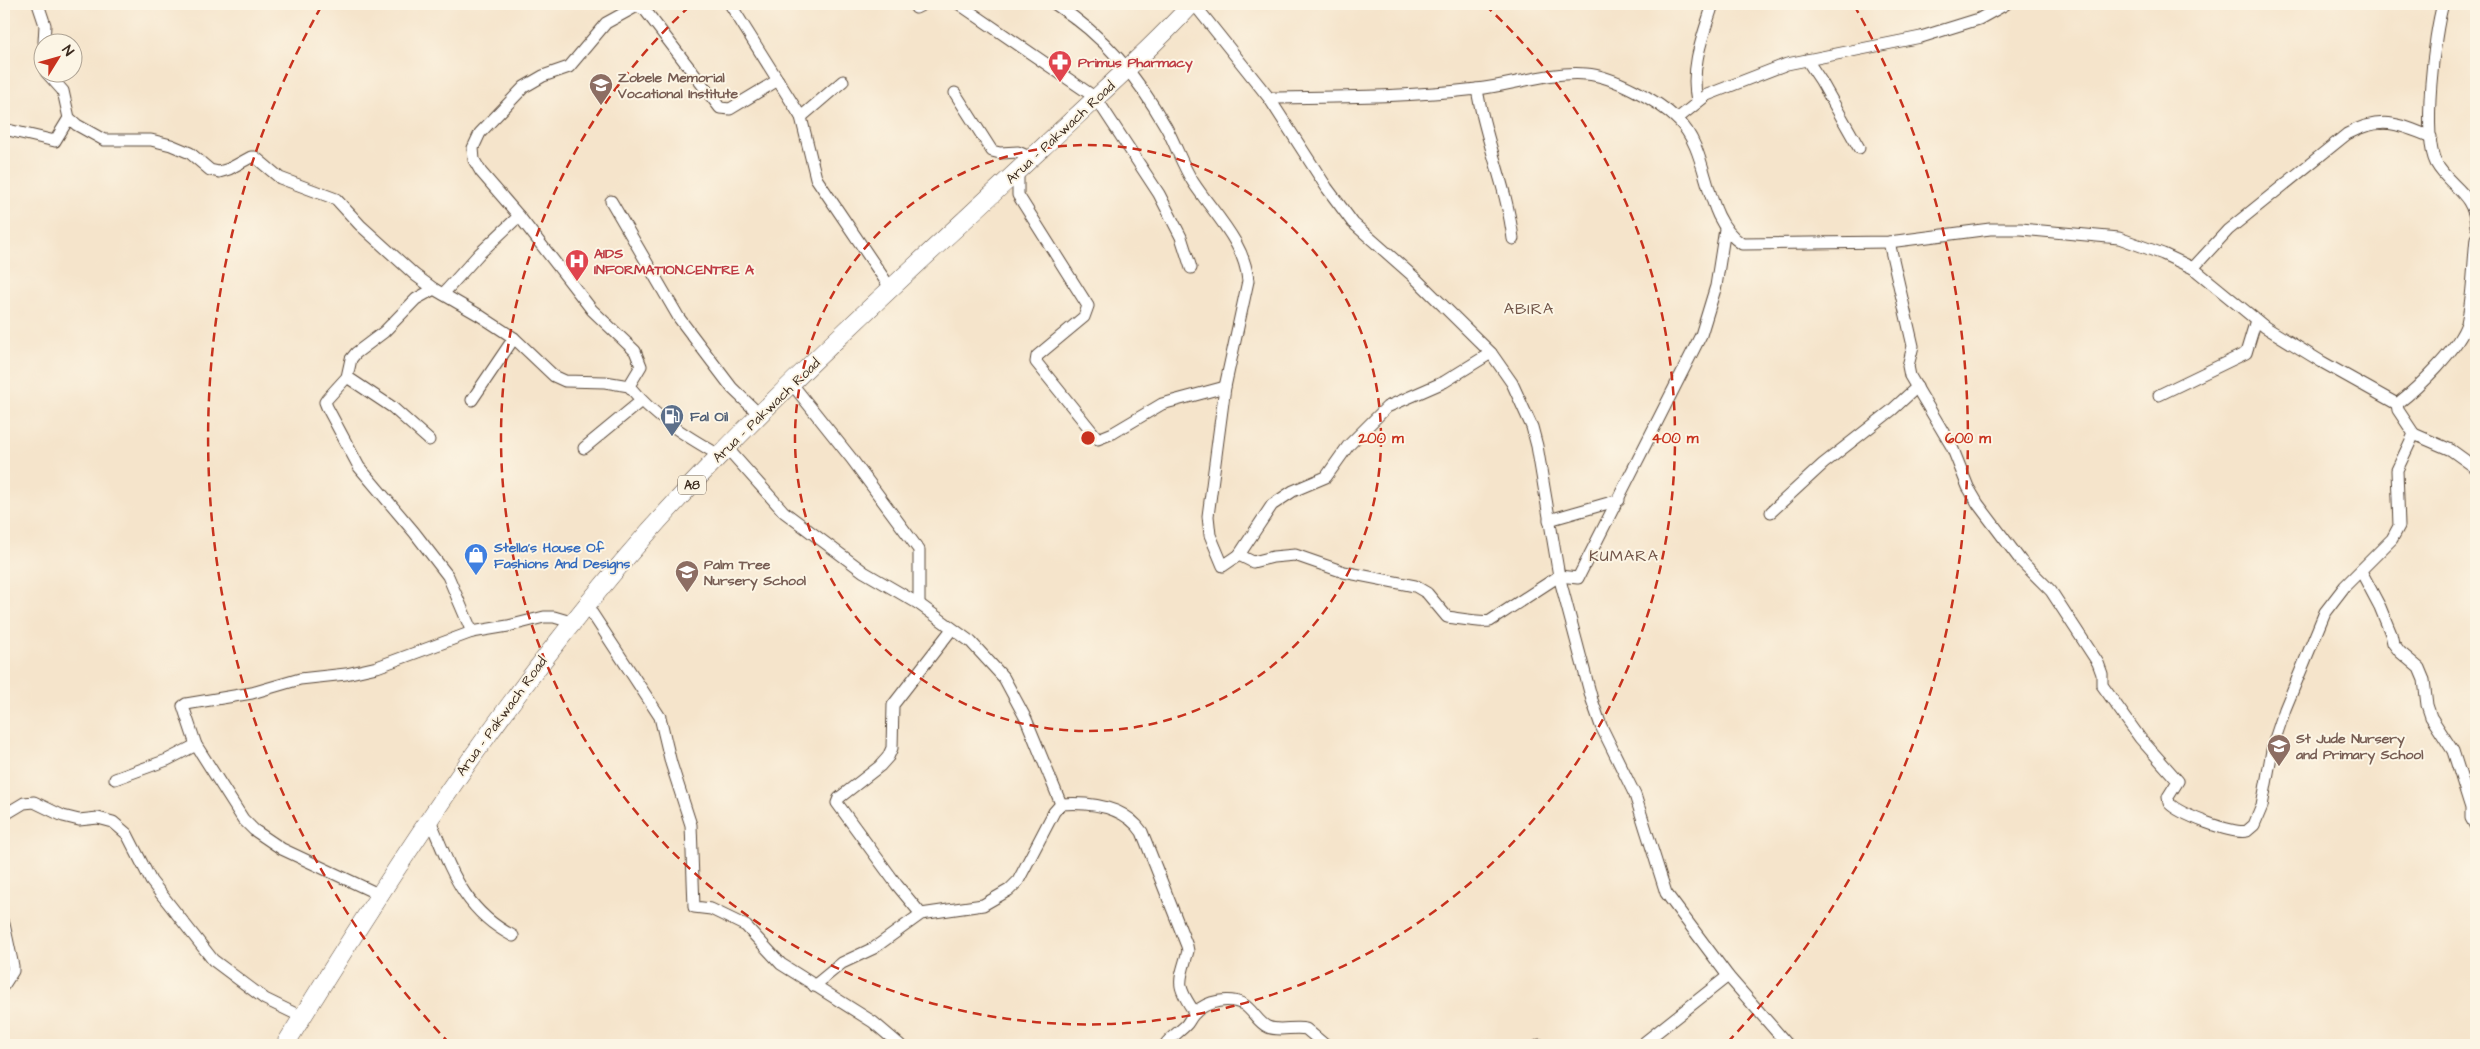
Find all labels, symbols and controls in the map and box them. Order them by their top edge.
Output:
north arrow [32,32,82,82]
text: N [57,41,78,60]
pharmacy icon: Primus Pharmacy [1047,49,1073,83]
place label: Primus Pharmacy [1078,53,1193,73]
place label: Zobele Memorial Vocational Institute [617,68,739,104]
school or university icon: Zobele Memorial Vocational Institute [588,72,614,106]
street label: Arua - Pakwach Road [1002,77,1120,189]
place label: AIDS INFORMATION.CENTRE A [594,244,755,280]
hospital icon: AIDS INFORMATION.CENTRE A [564,248,590,282]
district label: ABIRA [1504,298,1554,320]
street label: Arua - Pakwach Road [708,354,825,468]
fuel station icon: Fal Oil [659,403,685,437]
place label: Fal Oil [690,407,729,427]
text: 200 m [1357,428,1404,449]
text: 400 m [1652,428,1699,449]
text: 600 m [1945,428,1991,449]
centre of rings [1079,429,1097,447]
road number: A8 [678,476,706,494]
place label: Stella's House Of Fashions And Designs [493,538,630,575]
shop icon: Stella's House Of Fashions And Designs [463,542,489,576]
district label: KUMARA [1589,545,1659,567]
place label: Palm Tree Nursery School [704,555,807,591]
school or university icon: Palm Tree Nursery School [674,559,700,593]
street label: Arua - Pakwach Road [452,653,552,780]
place label: St Jude Nursery and Primary School [2295,729,2424,765]
school or university icon: St Jude Nursery and Primary School [2266,733,2292,767]

